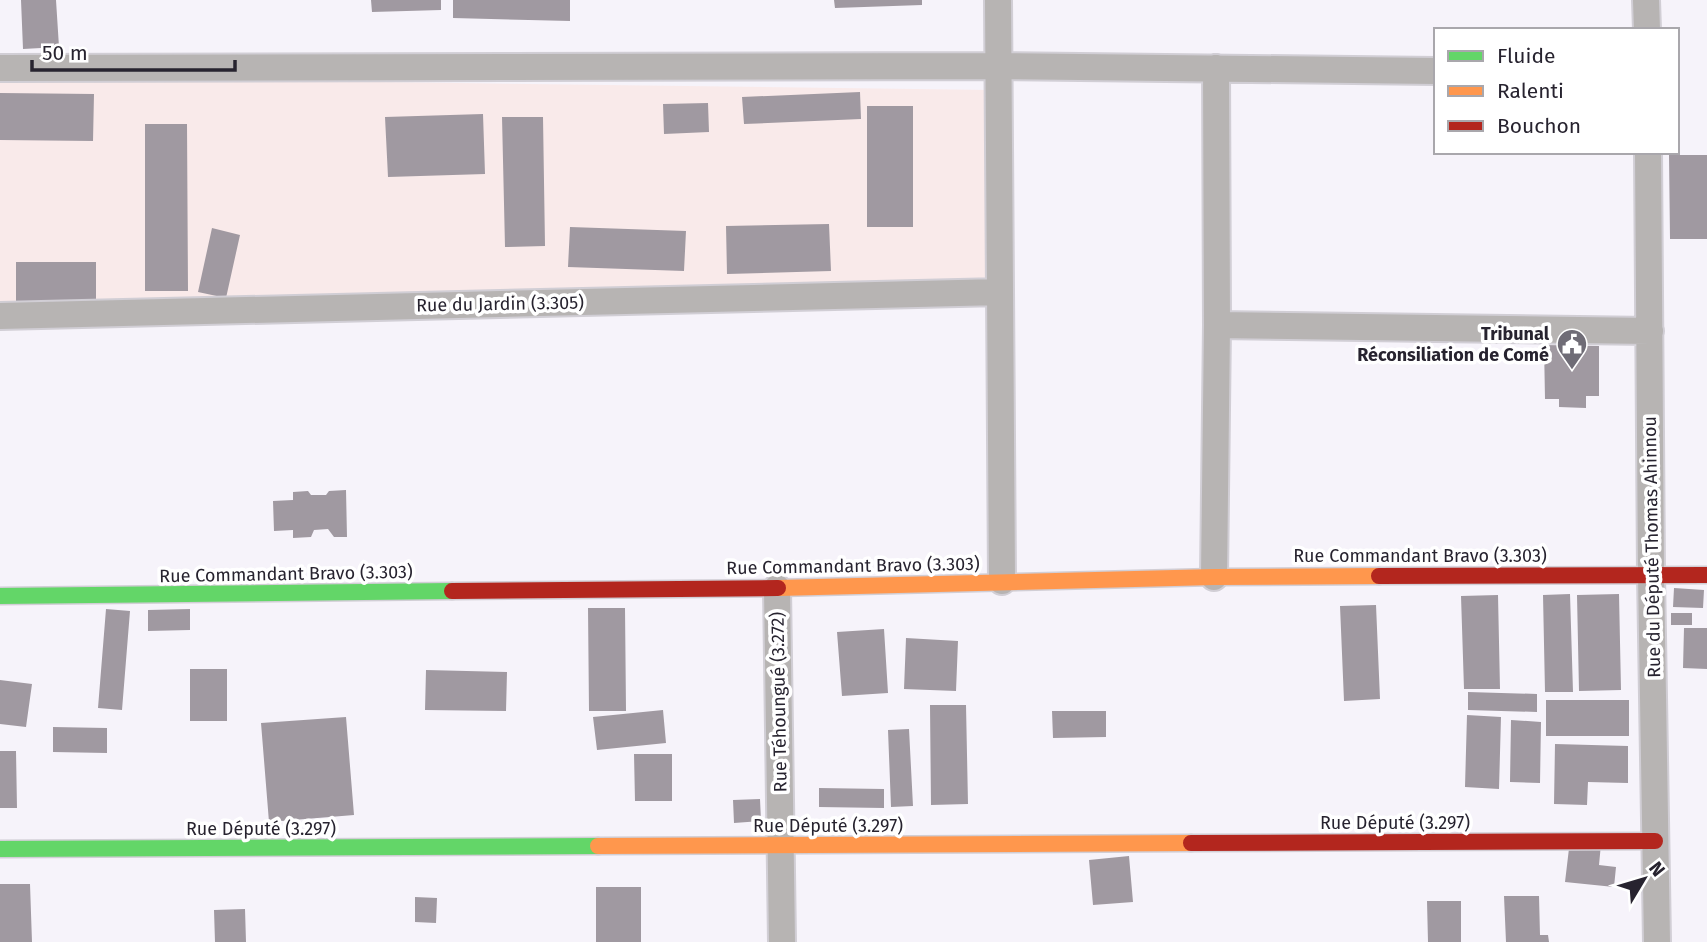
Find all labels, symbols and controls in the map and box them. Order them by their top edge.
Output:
scale bar [32,28,234,72]
legend [1434,28,1679,154]
text: 50 m [42,40,88,66]
text: Fluide [1497,43,1555,69]
text: Ralenti [1497,78,1564,104]
text: Bouchon [1497,113,1581,139]
street label: Rue du Jardin (3.305) [416,292,584,316]
place label: Tribunal Réconsiliation de Comé [1357,323,1550,366]
public building icon: Tribunal Réconsiliation de Comé [1555,327,1589,371]
street label: Rue du Député Thomas Ahinnou [1639,416,1665,678]
street label: Rue Commandant Bravo (3.303) [1293,545,1547,567]
street label: Rue Commandant Bravo (3.303) [726,553,980,579]
street label: Rue Commandant Bravo (3.303) [159,561,413,587]
street label: Rue Téhoungué (3.272) [766,611,792,793]
street label: Rue Député (3.297) [1320,812,1470,834]
street label: Rue Député (3.297) [753,815,903,837]
street label: Rue Député (3.297) [186,818,336,840]
north arrow [1609,844,1679,914]
text: N [1644,857,1670,881]

